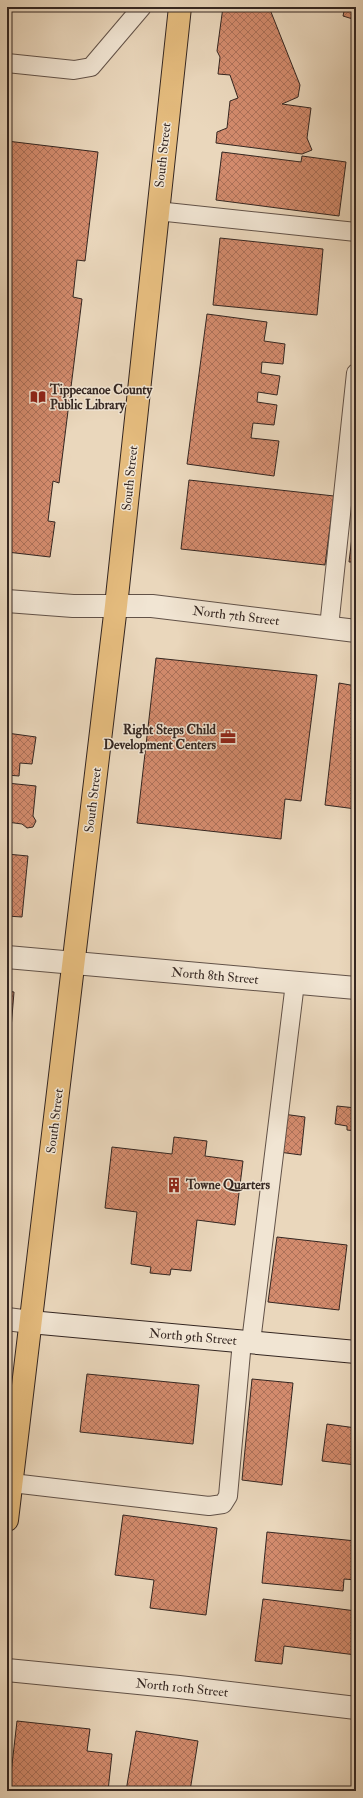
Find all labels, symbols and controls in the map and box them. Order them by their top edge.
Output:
street label: South Street [152,122,174,188]
place label: Tippecanoe County Public Library [49,382,154,414]
library icon: Tippecanoe County Public Library [29,388,47,406]
street label: South Street [119,445,141,511]
street label: North 7th Street [192,603,280,629]
place label: Right Steps Child Development Centers [103,722,217,754]
office icon: Right Steps Child Development Centers [219,728,237,746]
street label: South Street [81,767,105,833]
street label: North 8th Street [171,964,259,988]
street label: South Street [43,1088,67,1154]
building icon: Towne Quarters [165,1176,183,1194]
place label: Towne Quarters [185,1177,270,1193]
street label: North 9th Street [148,1325,238,1349]
street label: North 10th Street [135,1675,229,1701]

